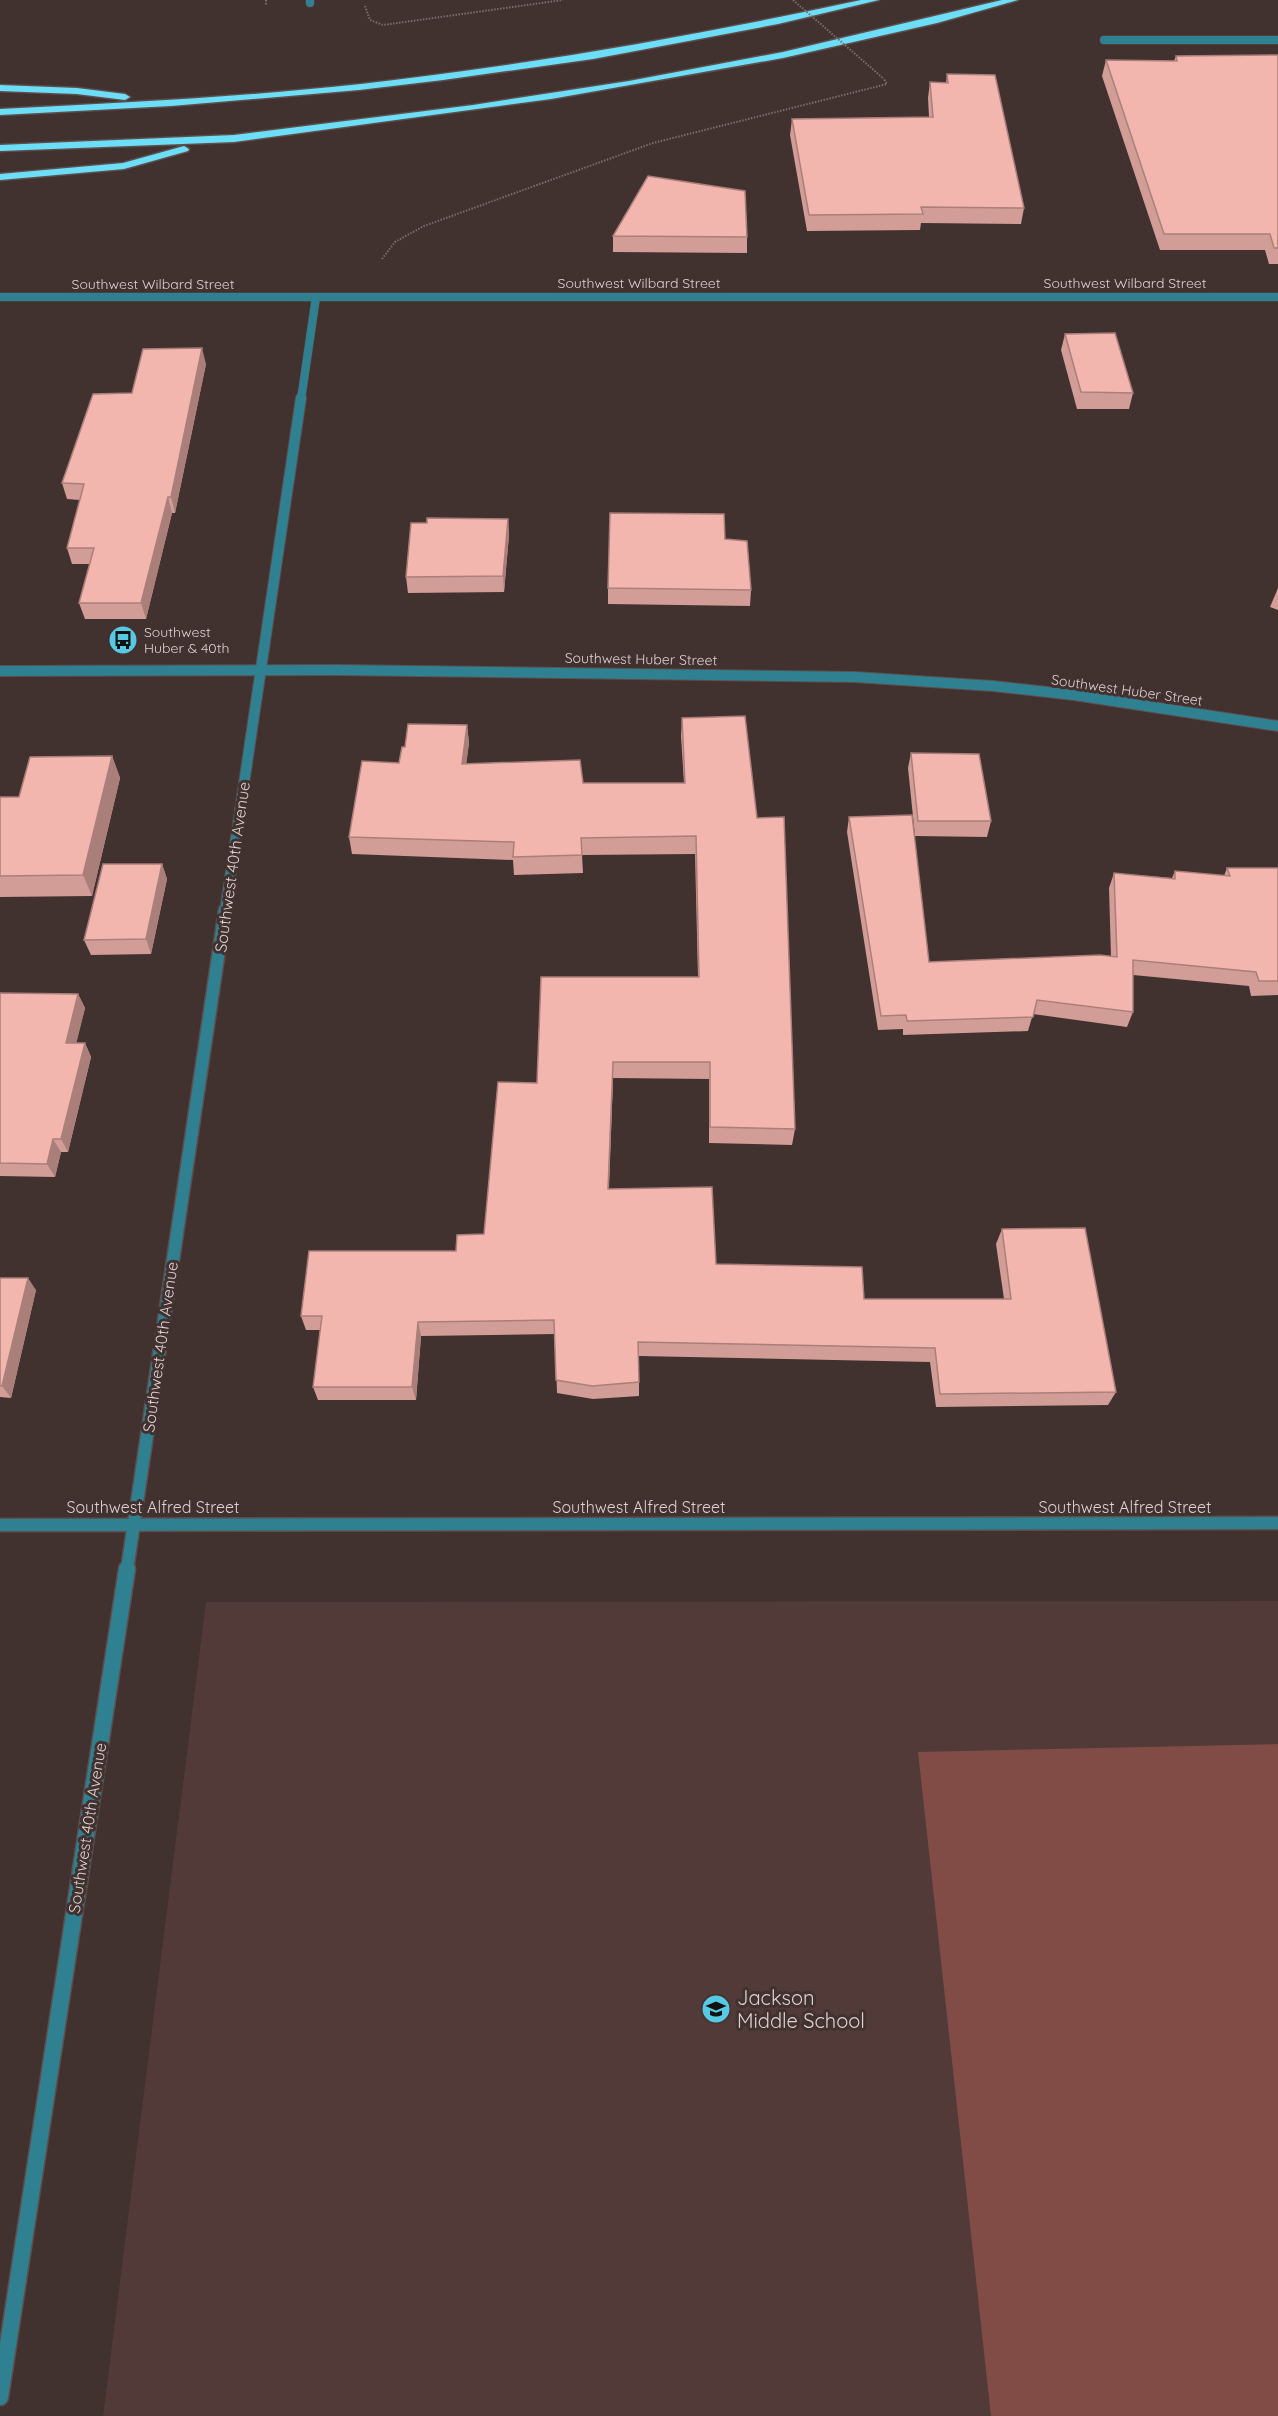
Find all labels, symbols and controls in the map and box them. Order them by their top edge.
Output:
street label: Southwest Wilbard Street [558,274,721,292]
street label: Southwest Wilbard Street [1044,274,1207,292]
street label: Southwest Wilbard Street [72,275,235,293]
place label: Southwest Huber & 40th [144,623,229,657]
bus stop icon: Southwest Huber & 40th [107,624,139,656]
street label: Southwest Huber Street [565,649,718,669]
street label: Southwest Huber Street [1050,670,1204,710]
street label: Southwest 40th Avenue [210,780,254,954]
street label: Southwest 40th Avenue [138,1260,182,1434]
street label: Southwest Alfred Street [66,1497,240,1517]
street label: Southwest Alfred Street [552,1497,726,1517]
street label: Southwest Alfred Street [1038,1497,1212,1517]
street label: Southwest 40th Avenue [64,1741,110,1915]
place label: Jackson Middle School [737,1985,865,2033]
school or university icon: Jackson Middle School [700,1993,732,2025]

